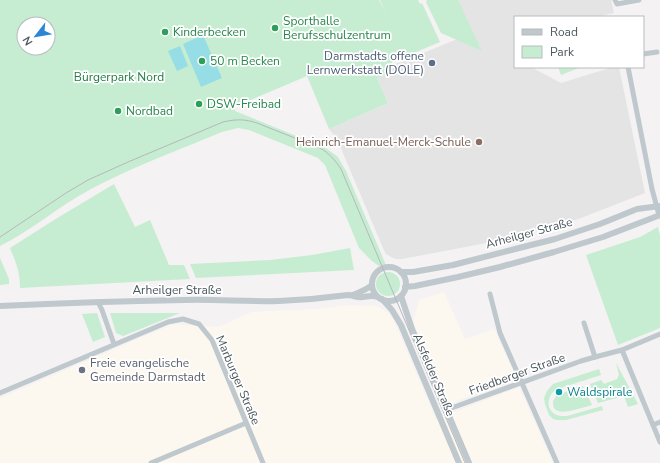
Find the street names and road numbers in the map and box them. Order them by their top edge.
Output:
street label: Arheilger Straße [484,214,574,252]
street label: Arheilger Straße [132,282,222,298]
street label: Alsfelder Straße [409,331,459,419]
street label: Marburger Straße [212,333,264,427]
street label: Friedberger Straße [467,349,567,399]

